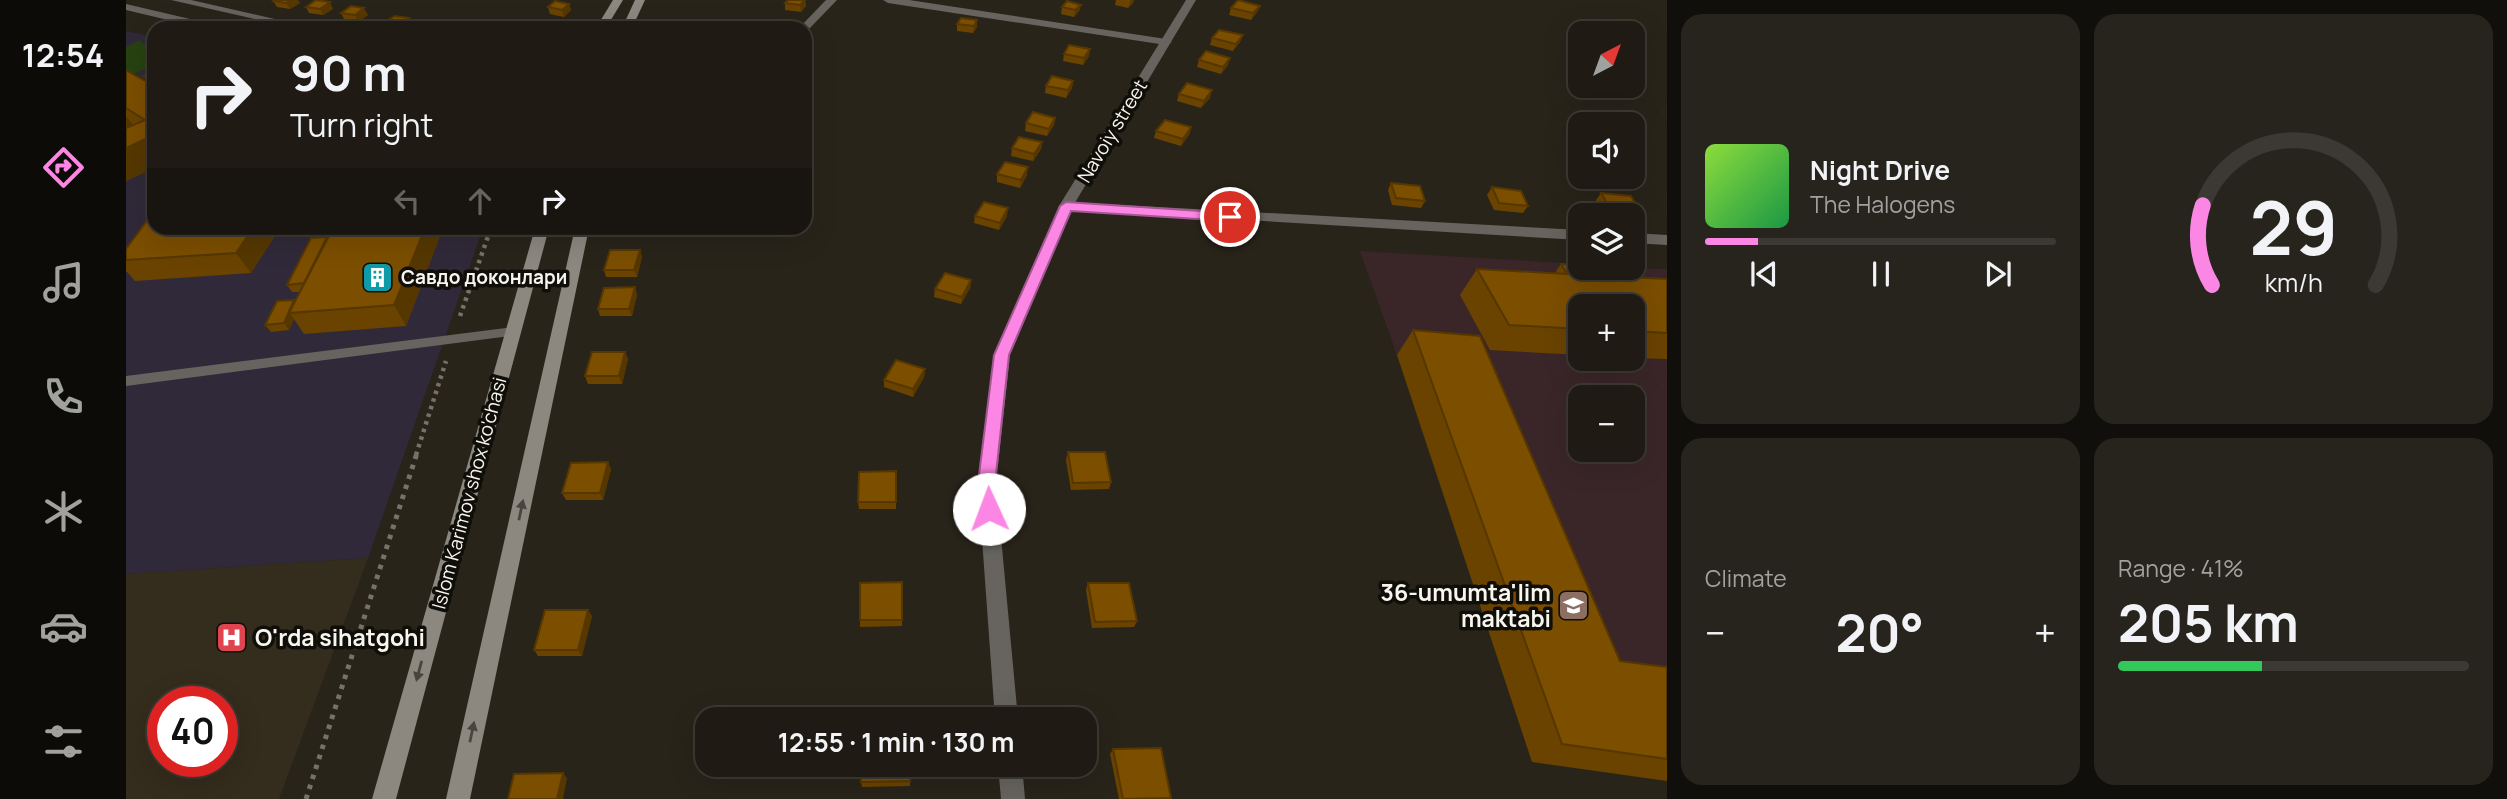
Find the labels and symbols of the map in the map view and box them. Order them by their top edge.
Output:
north arrow [1568,21,1645,98]
street label: Navoiy street [1071,75,1153,187]
pin [1200,187,1260,247]
building icon: Cавдо доконлари [361,260,395,294]
place label: Cавдо доконлари [401,264,567,290]
street label: Islom Karimov shox ko'chasi [426,374,512,612]
position arrow [952,472,1026,546]
one-way arrow [515,499,526,521]
place label: 36-umumta'lim maktabi [1381,576,1551,634]
school or university icon: 36-umumta'lim maktabi [1557,589,1591,623]
hospital icon: O'rda sihatgohi [215,621,249,655]
place label: O'rda sihatgohi [255,621,425,653]
one-way arrow [414,661,424,682]
speed limit sign: 40 [147,686,238,777]
one-way arrow [467,721,478,743]

